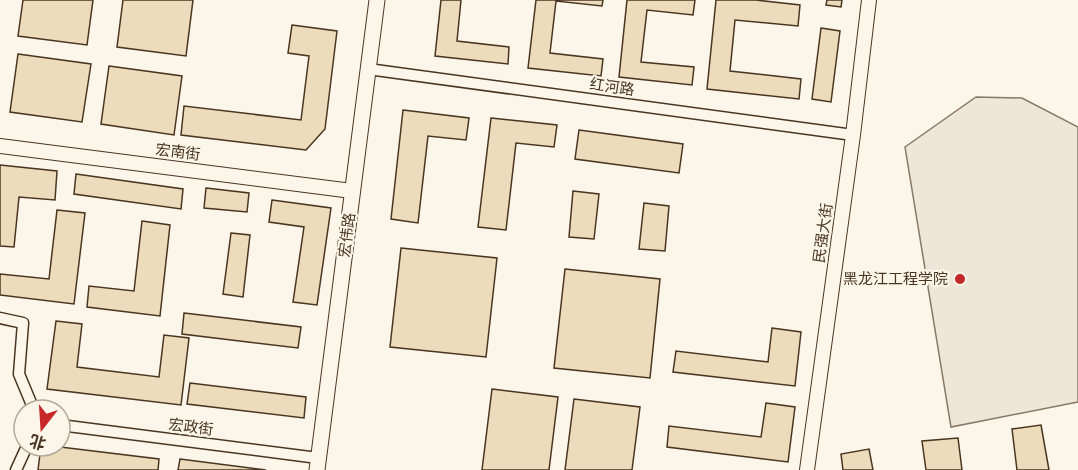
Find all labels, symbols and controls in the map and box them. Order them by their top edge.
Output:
street label: 红河路 [588,75,636,99]
street label: 宏南街 [155,140,201,164]
street label: 民强大街 [810,202,836,264]
street label: 宏伟路 [335,212,359,258]
place label: 黑龙江工程学院 [843,270,948,288]
marker: 黑龙江工程学院 [953,272,967,286]
north arrow [12,398,72,458]
street label: 宏政街 [168,415,214,439]
text: 北 [27,430,48,453]

